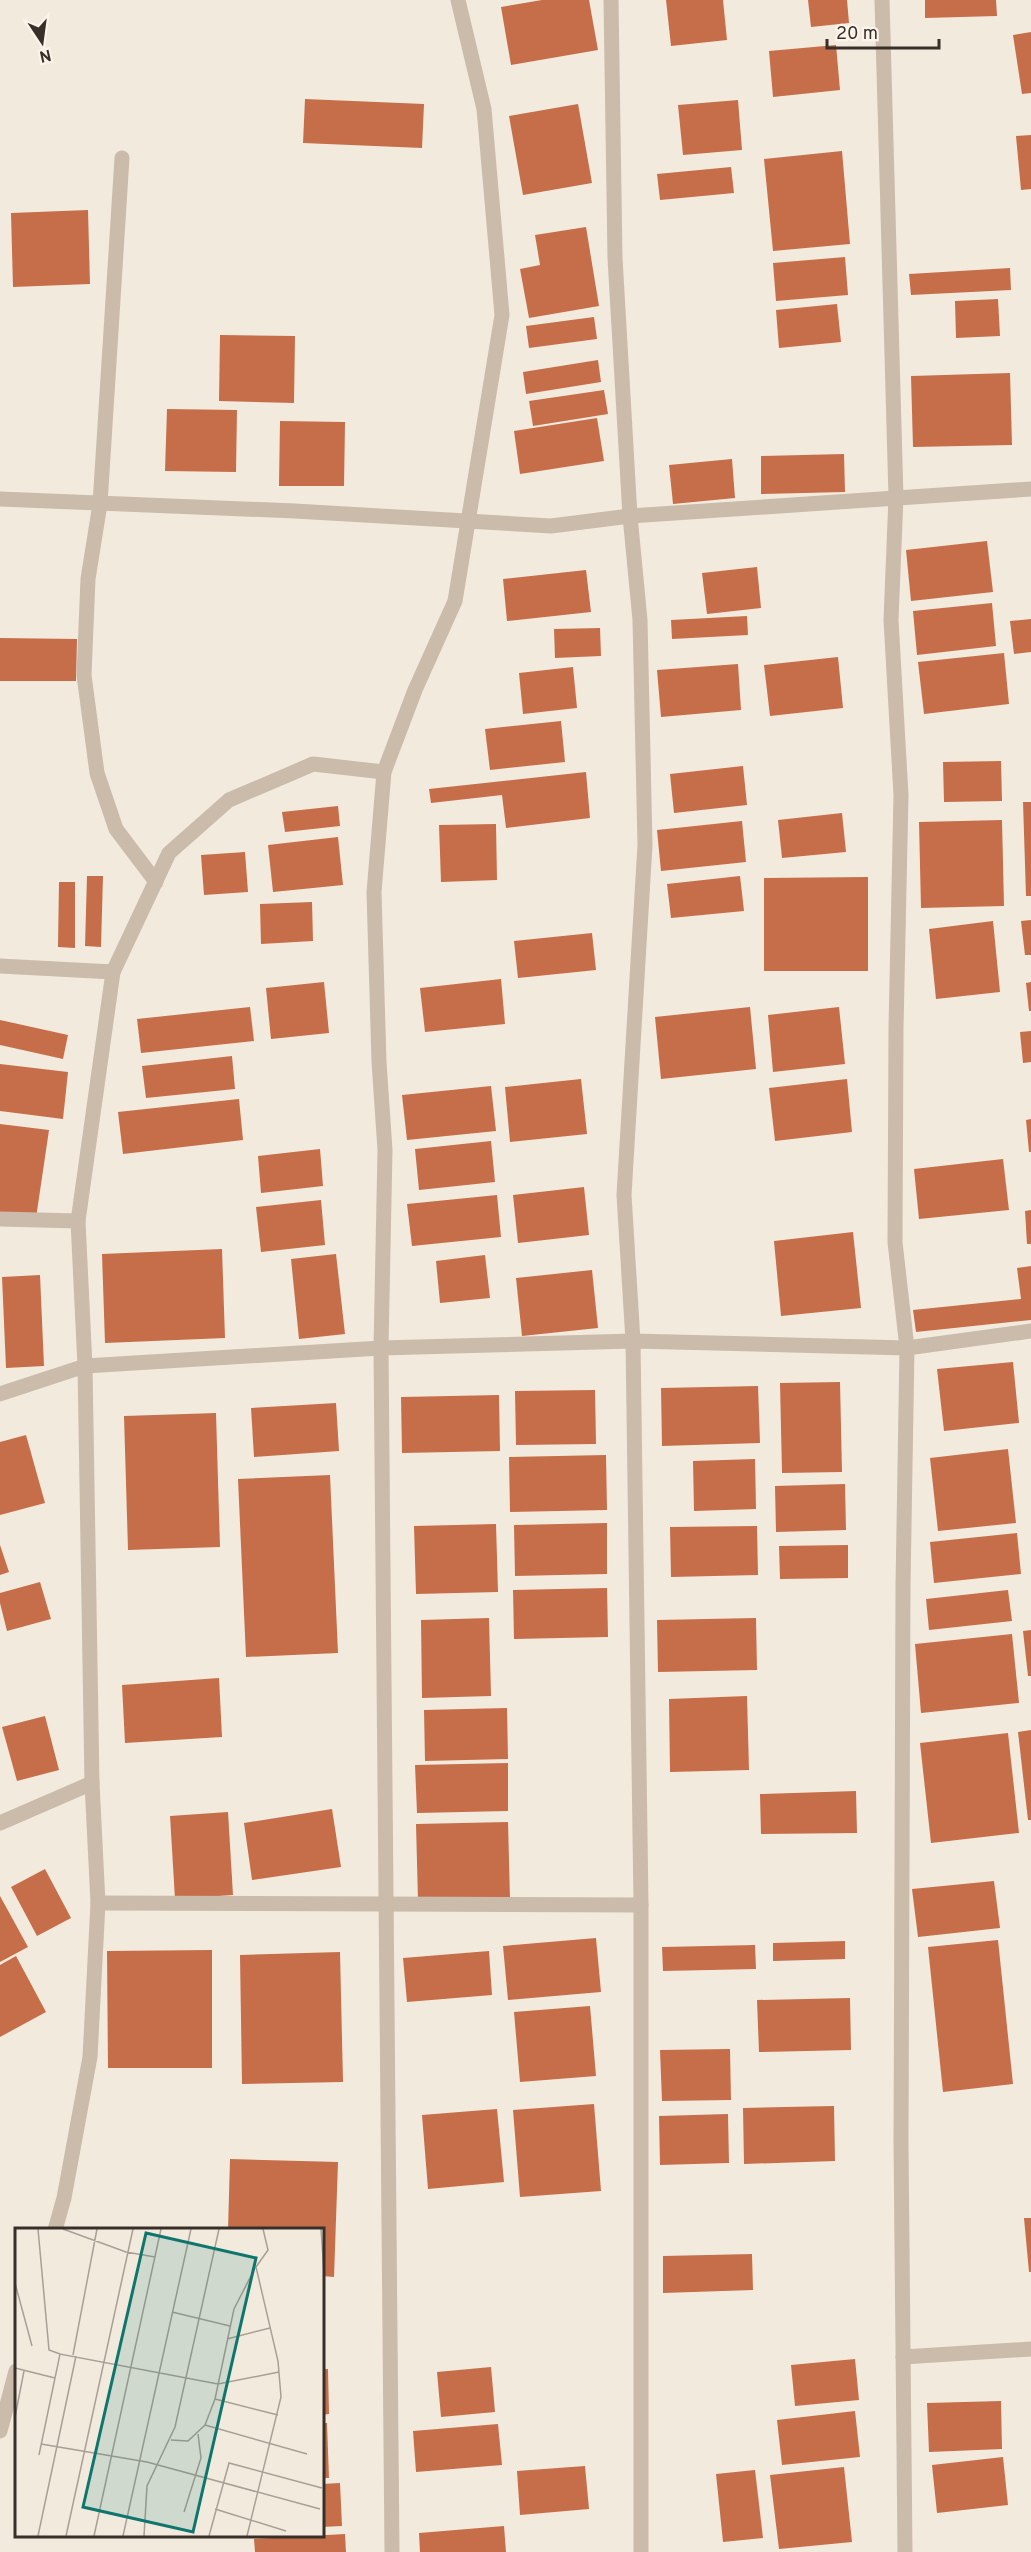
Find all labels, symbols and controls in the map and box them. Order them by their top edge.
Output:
north arrow [12,12,72,72]
scale bar [827,12,940,50]
text: 20 m [836,23,878,46]
text: N [37,44,53,66]
inset map [15,2228,324,2537]

